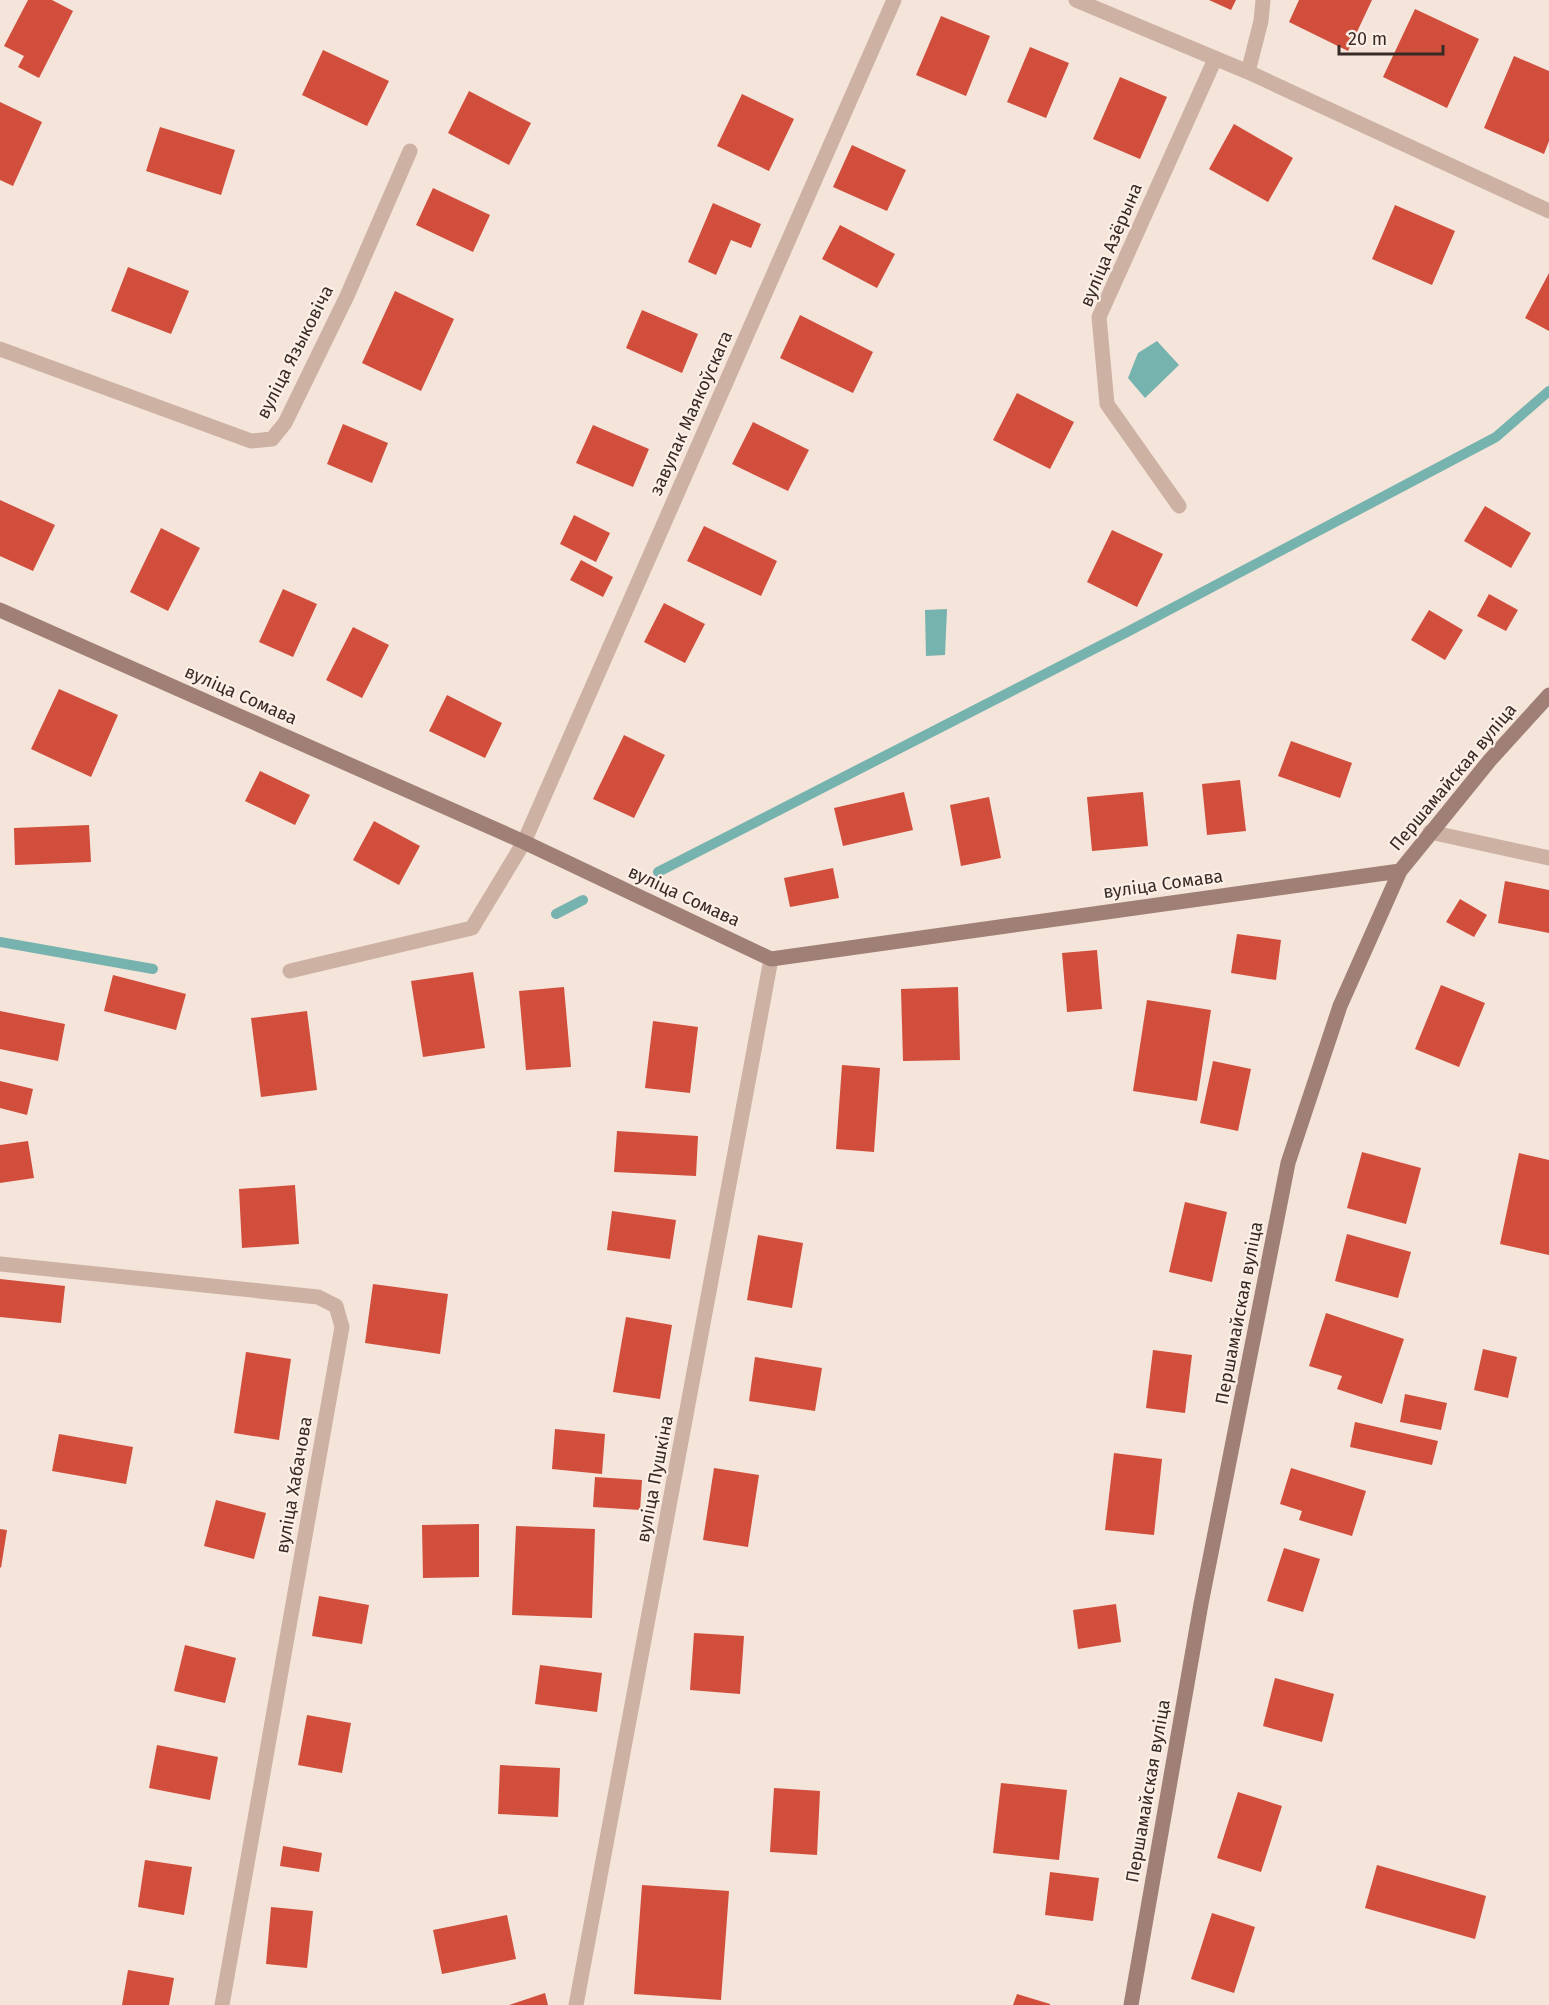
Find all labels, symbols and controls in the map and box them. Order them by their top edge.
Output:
scale bar [1339,18,1442,56]
text: 20 m [1348,28,1387,50]
street label: вуліца Азёрына [1075,180,1147,310]
street label: вуліца Языковіча [252,282,338,422]
street label: завулак Маякоўскага [645,327,737,499]
street label: вуліца Сомава [181,660,301,730]
street label: Першамайская вуліца [1385,699,1521,855]
street label: вуліца Сомава [625,860,743,932]
street label: вуліца Сомава [1102,865,1224,903]
street label: Першамайская вуліца [1210,1220,1268,1406]
street label: вуліца Пушкіна [632,1413,678,1545]
street label: вуліца Хабачова [271,1415,317,1555]
street label: Першамайская вуліца [1121,1698,1175,1884]

